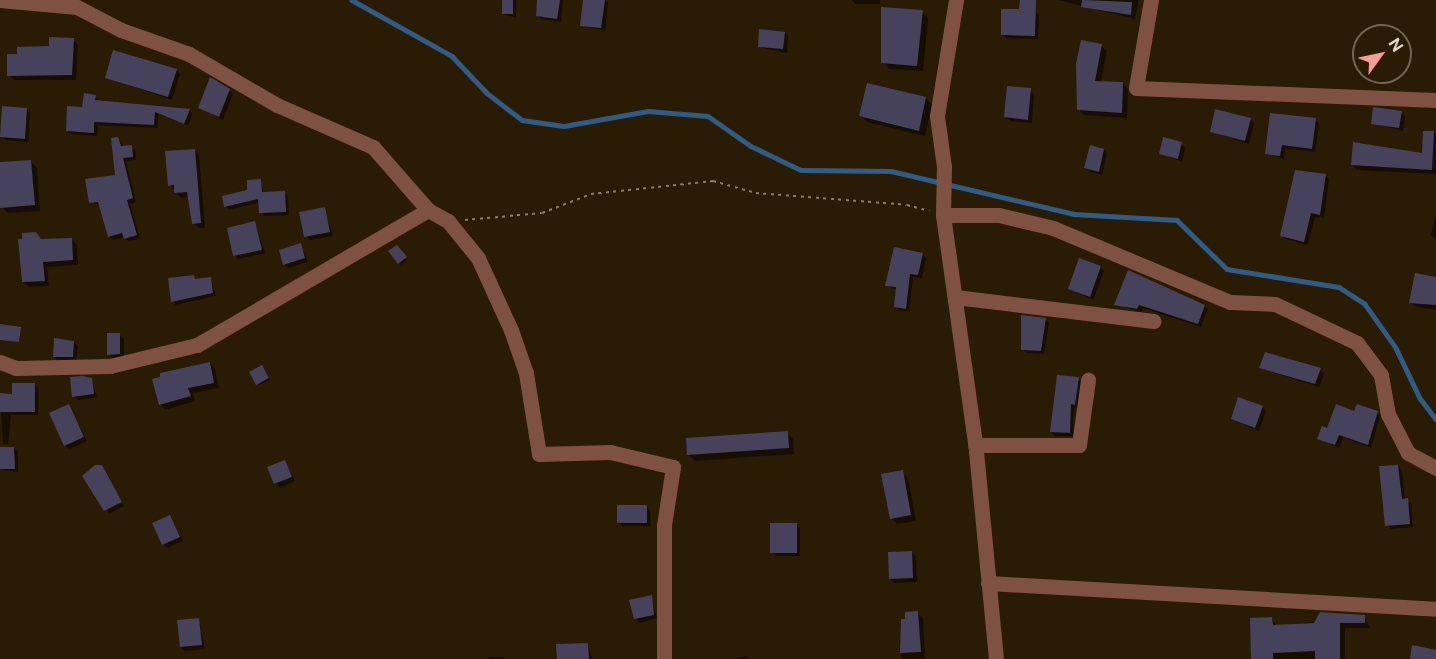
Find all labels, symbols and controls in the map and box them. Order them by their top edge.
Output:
north arrow [1352,24,1412,84]
text: N [1384,35,1407,55]

